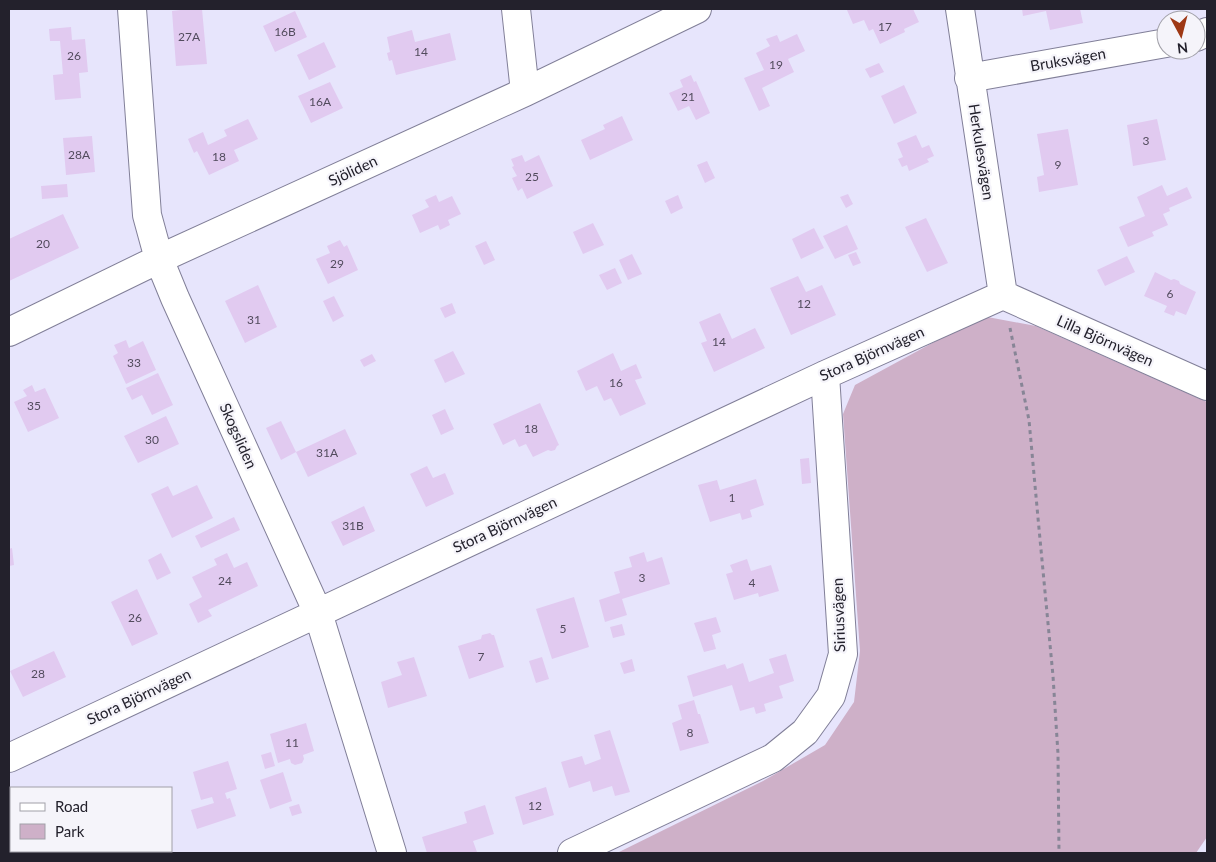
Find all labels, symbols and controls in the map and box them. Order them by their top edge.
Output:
north arrow [1156,10,1206,60]
house number: 17 [878,19,892,34]
house number: 16B [274,24,296,39]
house number: 27A [178,29,201,44]
text: N [1176,39,1189,57]
house number: 14 [414,44,428,59]
street label: Bruksvägen [1029,44,1107,75]
house number: 26 [67,48,81,63]
house number: 19 [769,57,783,72]
house number: 21 [681,89,695,104]
house number: 16A [309,94,332,109]
street label: Herkulesvägen [965,102,998,201]
house number: 3 [1143,133,1150,148]
house number: 28A [68,147,91,162]
house number: 18 [212,149,226,164]
street label: Sjöliden [325,151,380,189]
house number: 9 [1055,157,1062,172]
house number: 25 [525,169,539,184]
house number: 20 [36,236,50,251]
house number: 29 [330,256,344,271]
house number: 6 [1167,286,1174,301]
house number: 12 [797,296,811,311]
street label: Lilla Björnvägen [1054,311,1157,369]
house number: 31 [247,312,261,327]
street label: Stora Björnvägen [816,322,927,384]
house number: 14 [712,334,726,349]
house number: 33 [127,355,141,370]
house number: 16 [609,375,623,390]
house number: 35 [27,398,41,413]
street label: Skogsliden [216,400,261,471]
house number: 18 [524,421,538,436]
house number: 30 [145,432,159,447]
house number: 31A [316,445,339,460]
house number: 1 [729,490,736,505]
street label: Stora Björnvägen [450,492,559,556]
house number: 31B [342,518,364,533]
house number: 3 [639,570,646,585]
house number: 24 [218,573,232,588]
house number: 4 [749,575,756,590]
street label: Siriusvägen [828,578,848,653]
house number: 26 [128,610,142,625]
house number: 5 [560,621,567,636]
house number: 7 [478,649,485,664]
street label: Stora Björnvägen [84,664,193,728]
house number: 28 [31,666,45,681]
house number: 8 [687,725,694,740]
house number: 11 [285,735,299,750]
legend [10,787,172,852]
text: Road [55,797,88,815]
house number: 12 [528,798,542,813]
text: Park [55,822,85,840]

